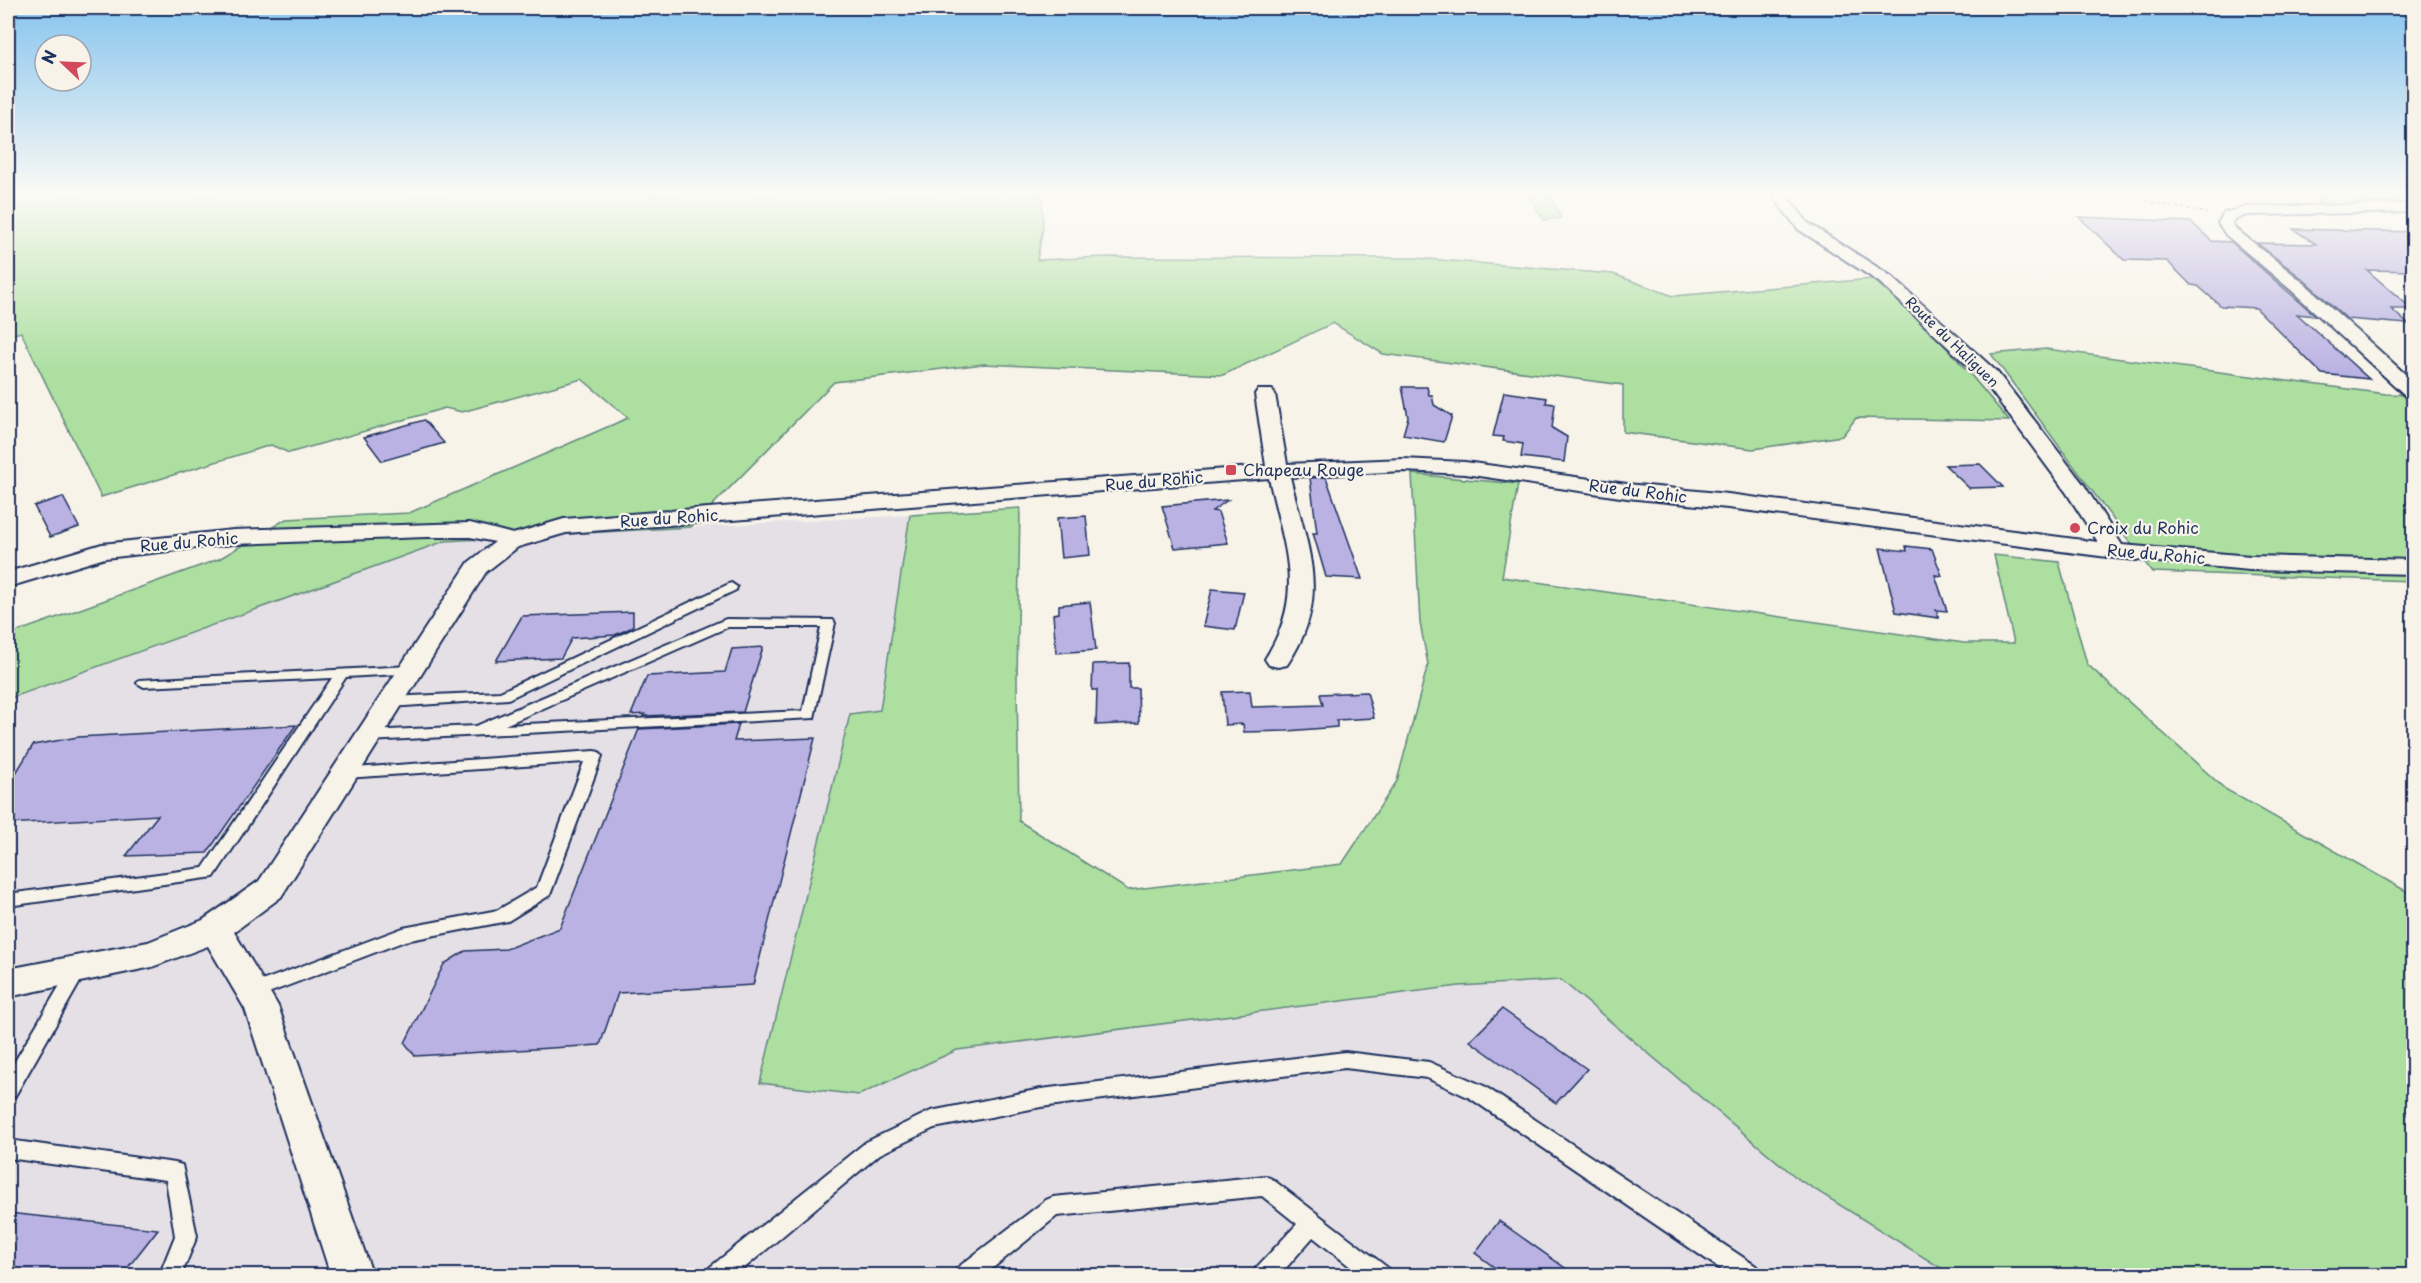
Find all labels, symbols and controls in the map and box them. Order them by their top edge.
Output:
north arrow [33,33,93,93]
text: N [35,46,62,67]
street label: Route du Haliguen [1901,291,2004,392]
place label: Chapeau Rouge [1243,457,1364,481]
marker: Chapeau Rouge [1224,463,1238,477]
street label: Rue du Rohic [1104,464,1204,496]
street label: Rue du Rohic [1588,472,1688,508]
street label: Rue du Rohic [619,502,719,532]
place label: Croix du Rohic [2087,515,2199,539]
marker: Croix du Rohic [2068,521,2082,535]
street label: Rue du Rohic [139,525,239,557]
street label: Rue du Rohic [2106,537,2206,569]

